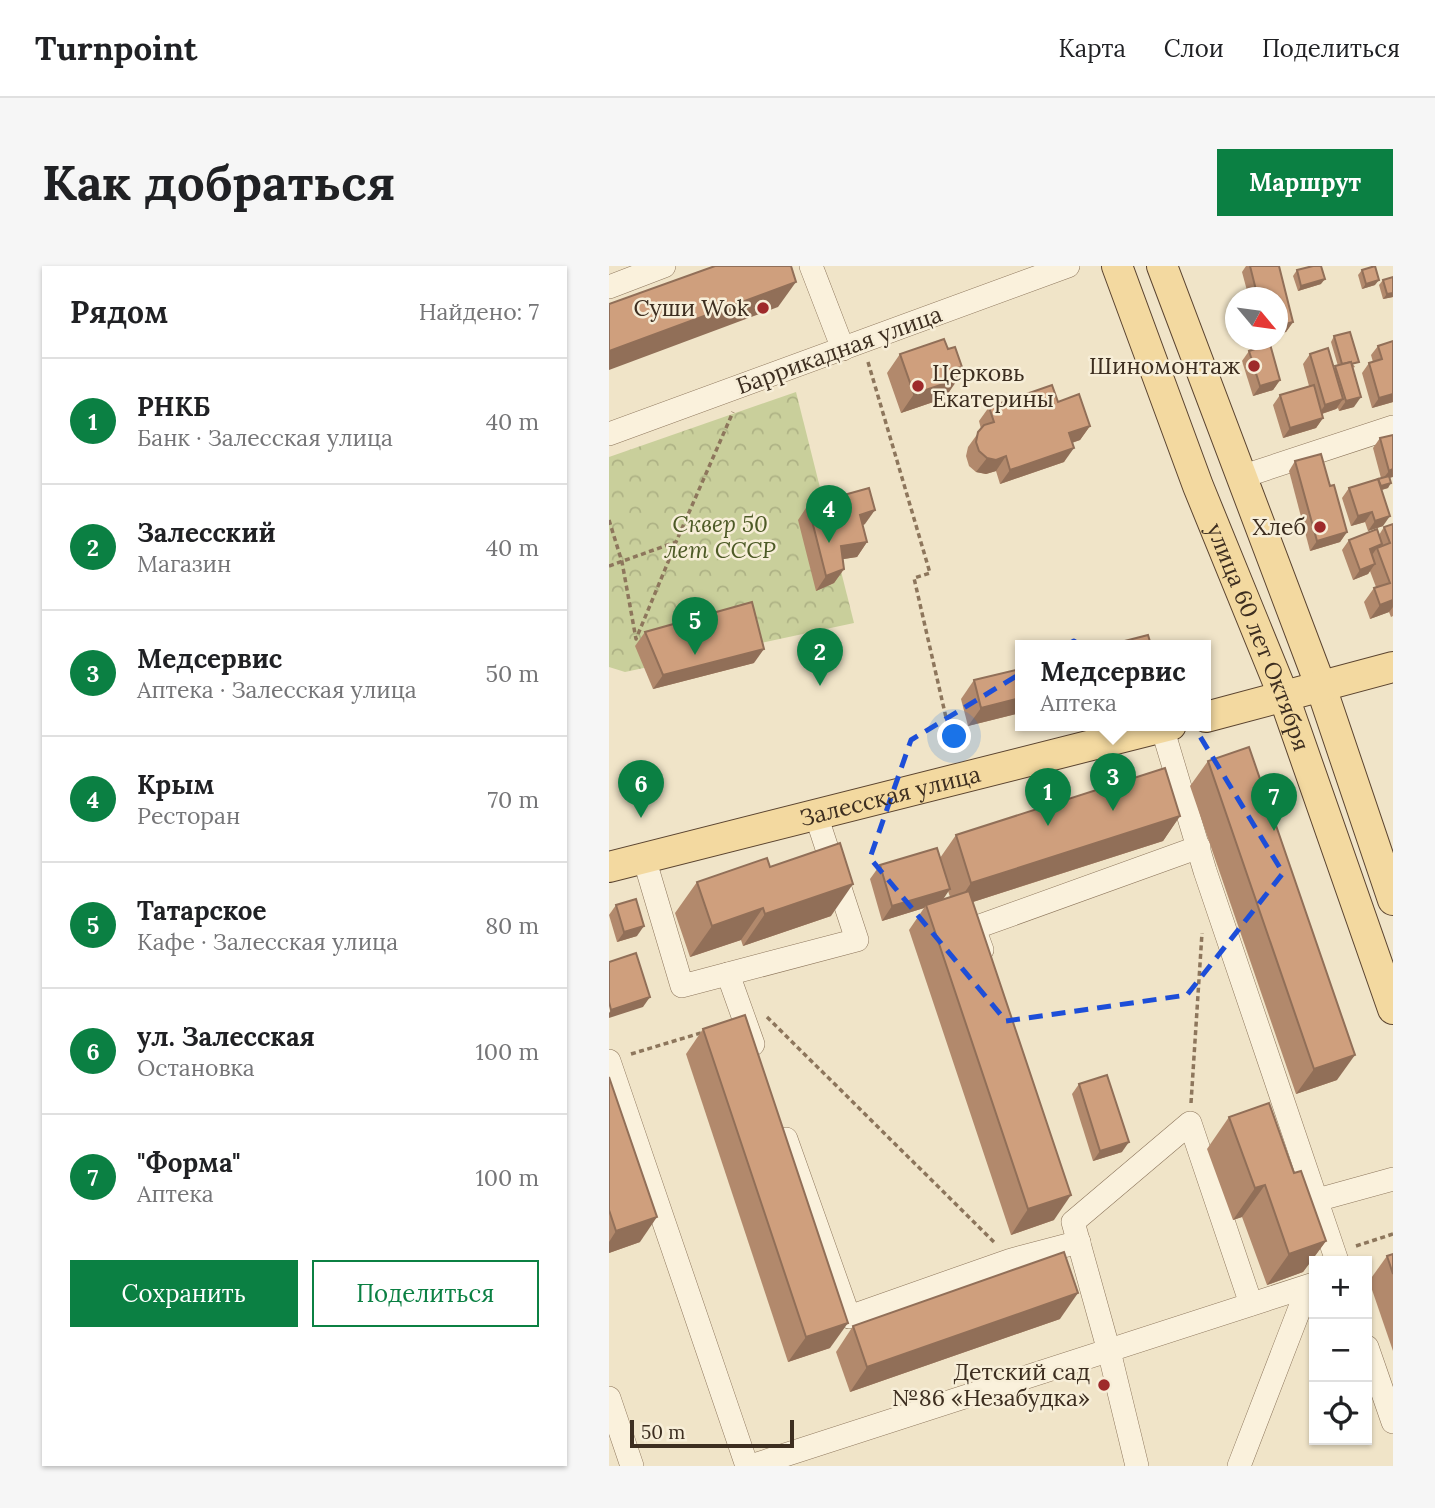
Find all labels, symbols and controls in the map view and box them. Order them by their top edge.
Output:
text: Turnpoint [35,27,197,69]
text: Карта [1058,33,1126,64]
text: Слои [1164,33,1224,64]
text: Поделиться [1262,33,1400,64]
button: Маршрут [1217,149,1393,216]
text: Как добраться [42,151,396,213]
north arrow [1225,287,1288,350]
text: Рядом [70,293,168,331]
place label: Суши Wok [633,293,750,322]
text: Найдено: 7 [419,297,539,326]
street label: Баррикадная улица [732,299,946,400]
marker: Суши Wok [755,300,771,316]
place label: Шиномонтаж [1089,351,1240,380]
place label: Церковь Екатерины [932,358,1054,413]
marker: Шиномонтаж [1246,358,1262,374]
marker: Церковь Екатерины [910,378,926,394]
text: РНКБ [137,390,210,423]
text: 1 [88,407,98,436]
text: 40 m [486,407,539,436]
text: Банк · Залесская улица [137,423,393,452]
pin: 4 [806,485,852,543]
park label: Сквер 50 лет СССР [663,509,776,564]
place label: Хлеб [1252,512,1306,541]
text: Залесский [137,516,276,549]
street label: улица 60 лет Октября [1201,518,1317,755]
marker: Хлеб [1312,519,1328,535]
text: 2 [87,533,99,562]
text: 40 m [486,533,539,562]
text: Магазин [137,549,231,578]
pin: 5 [672,597,718,655]
pin: 2 [797,628,843,686]
popup [1015,640,1211,731]
text: Медсервис [137,642,282,675]
text: Медсервис [1040,655,1186,688]
text: 3 [87,659,99,688]
text: 50 m [486,659,539,688]
text: Аптека · Залесская улица [137,675,417,704]
text: Аптека [1040,688,1117,717]
your location [937,719,971,753]
pin: 3 [1090,753,1136,811]
street label: Залесская улица [797,759,984,832]
pin: 6 [618,760,664,818]
text: Крым [137,768,214,801]
pin: 1 [1025,768,1071,826]
pin: 7 [1251,773,1297,831]
text: 4 [87,785,99,814]
text: 70 m [488,785,539,814]
text: Ресторан [137,801,240,830]
text: Татарское [137,894,267,927]
text: 5 [87,911,99,940]
text: 80 m [485,911,539,940]
text: Кафе · Залесская улица [137,927,398,956]
text: ул. Залесская [137,1020,315,1053]
text: 6 [86,1037,100,1066]
text: 100 m [475,1037,539,1066]
text: Остановка [137,1053,255,1082]
text: "Форма" [137,1146,240,1179]
text: 7 [88,1163,98,1192]
text: 100 m [475,1163,539,1192]
text: Аптека [137,1179,214,1208]
map controls [1309,1256,1372,1445]
button: + [1309,1256,1372,1319]
button: Сохранить [70,1260,298,1327]
button: Поделиться [312,1260,539,1327]
button: − [1309,1319,1372,1382]
place label: Детский сад №86 «Незабудка» [892,1357,1090,1412]
marker: Детский сад №86 «Незабудка» [1096,1377,1112,1393]
button: locate [1309,1382,1372,1445]
scale bar [630,1417,795,1449]
text: 50 m [641,1420,685,1444]

